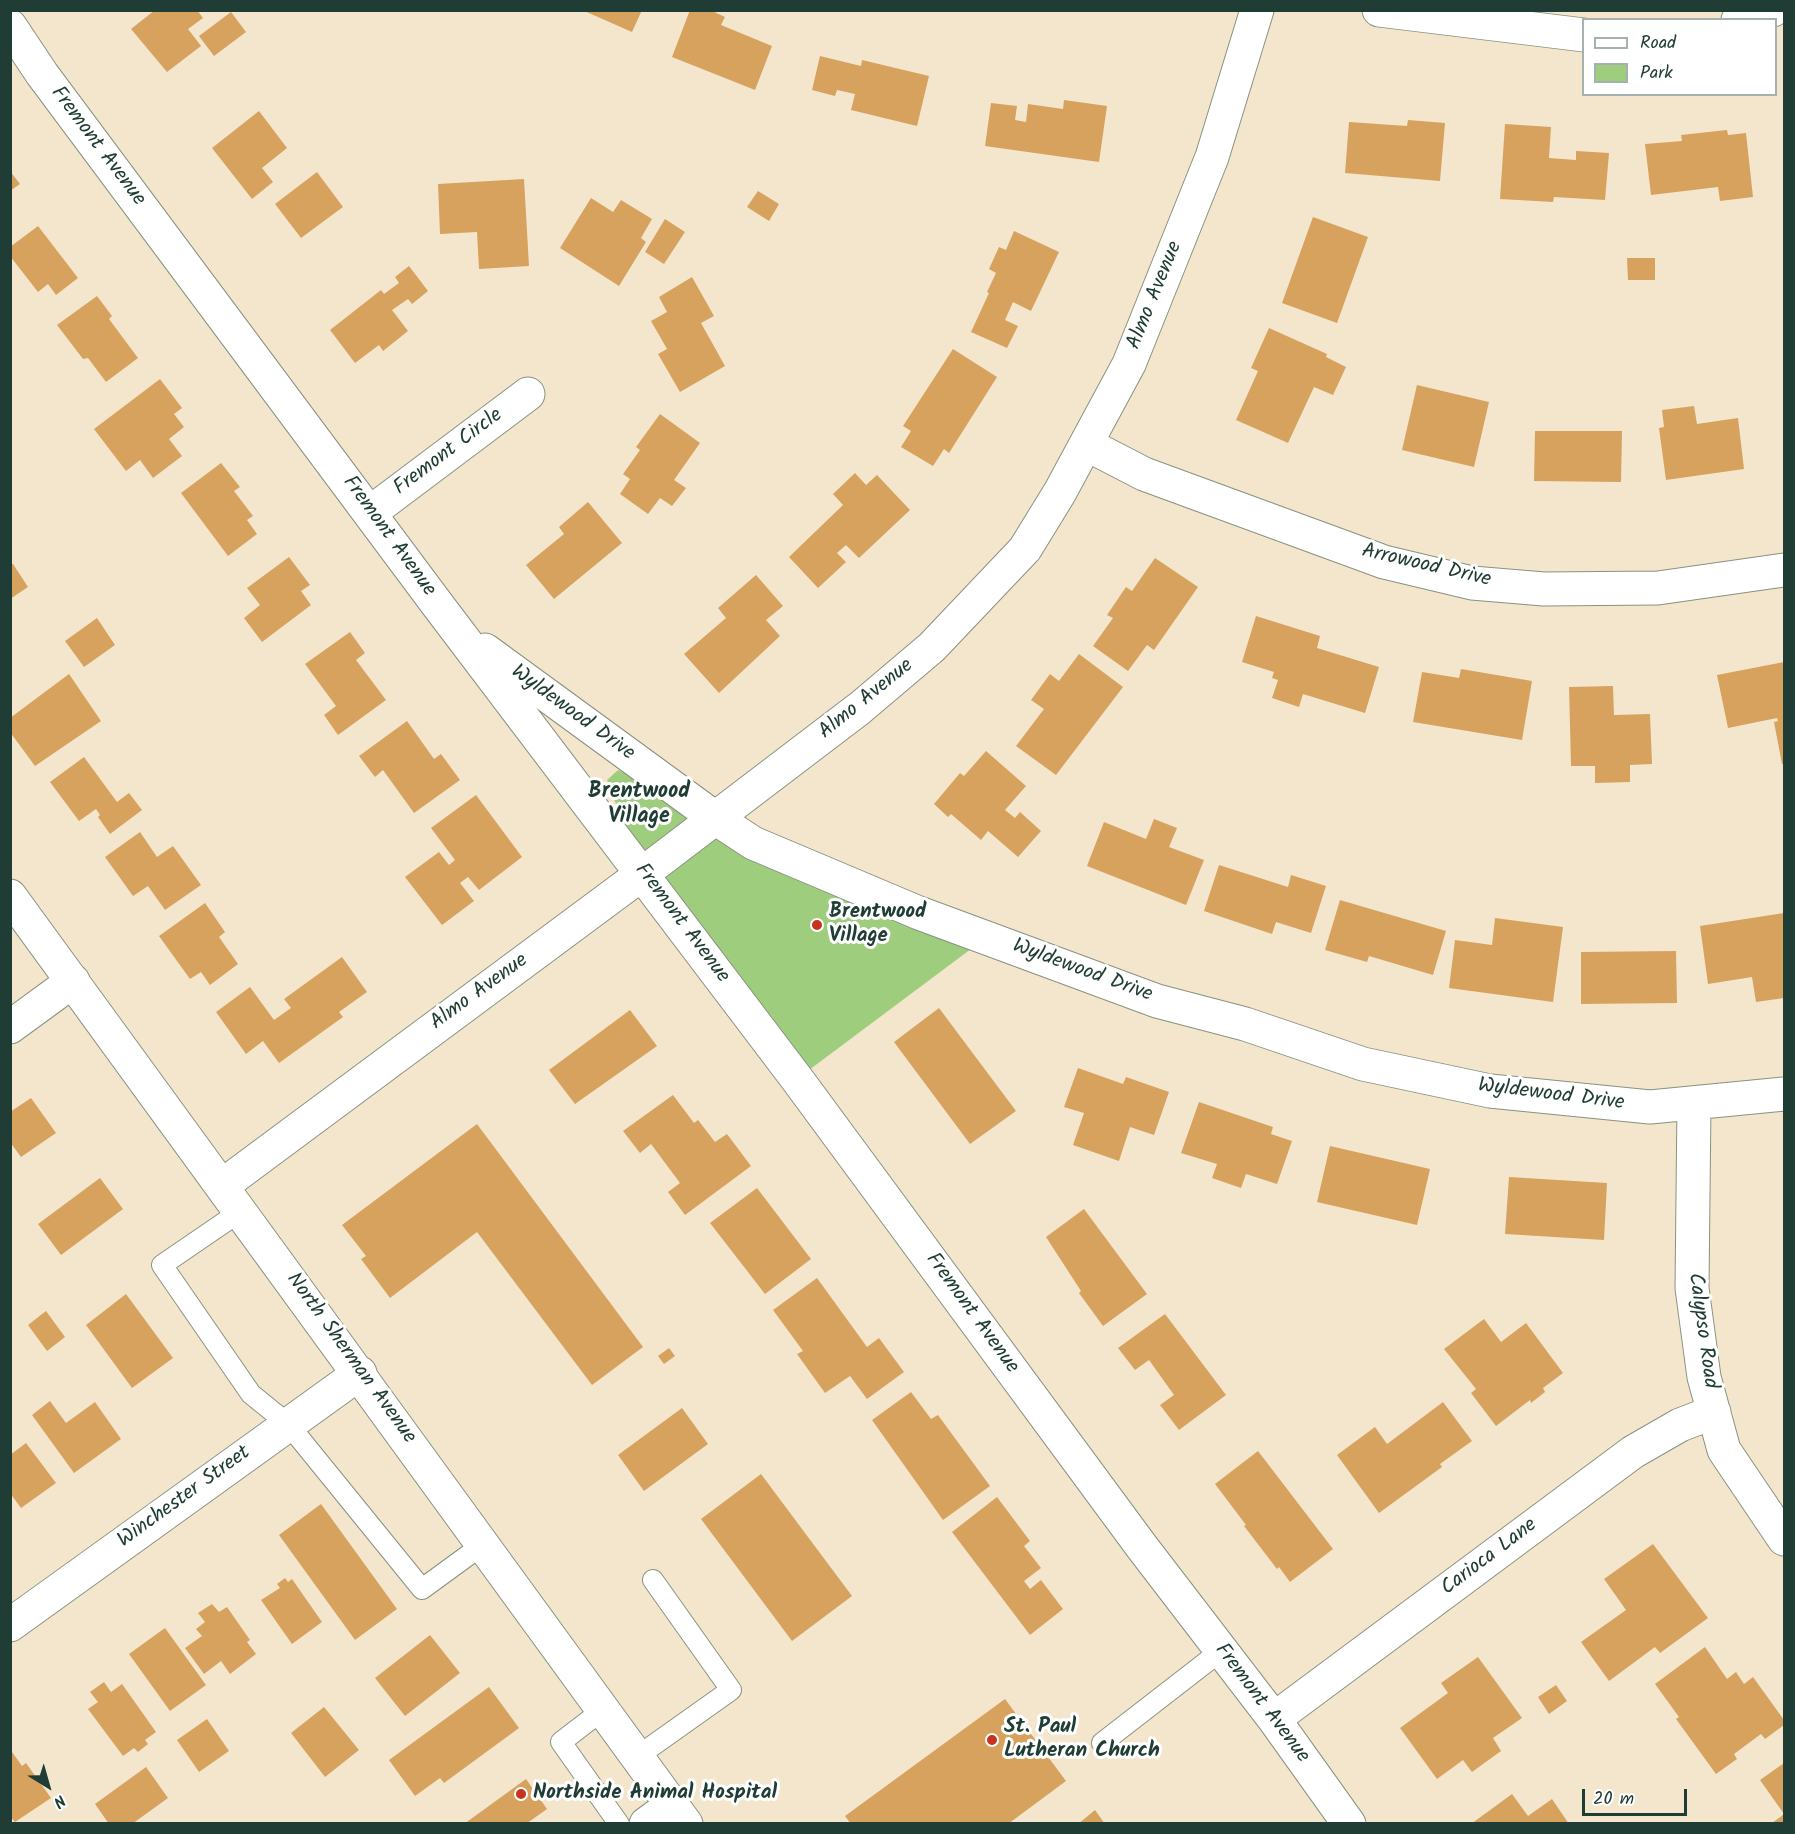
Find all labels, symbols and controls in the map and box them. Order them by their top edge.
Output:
legend [1582,18,1777,96]
text: Road [1640,29,1676,58]
text: Park [1640,59,1673,88]
street label: Fremont Avenue [44,82,150,212]
street label: Almo Avenue [1123,238,1189,354]
street label: Fremont Circle [390,404,508,502]
street label: Fremont Avenue [336,472,440,602]
street label: Arrowood Drive [1359,540,1493,594]
street label: Almo Avenue [815,654,919,746]
street label: Wyldewood Drive [505,661,639,767]
district label: Brentwood Village [588,780,690,831]
street label: Fremont Avenue [628,859,734,989]
place label: Brentwood Village [829,900,926,950]
marker: Brentwood Village [810,918,824,932]
street label: Wyldewood Drive [1009,935,1155,1009]
street label: Almo Avenue [426,949,534,1037]
street label: Wyldewood Drive [1476,1075,1626,1117]
street label: Fremont Avenue [919,1249,1023,1379]
street label: North Sherman Avenue [279,1269,421,1449]
street label: Calypso Road [1680,1272,1722,1390]
street label: Winchester Street [114,1441,256,1555]
street label: Carioca Lane [1437,1514,1543,1602]
street label: Fremont Avenue [1208,1639,1314,1769]
place label: St. Paul Lutheran Church [1004,1715,1160,1765]
marker: St. Paul Lutheran Church [985,1733,999,1747]
north arrow [18,1756,78,1816]
scale bar [1585,1777,1690,1815]
place label: Northside Animal Hospital [533,1781,777,1807]
text: 20 m [1593,1785,1634,1814]
marker: Northside Animal Hospital [514,1787,528,1801]
text: N [48,1788,71,1814]

